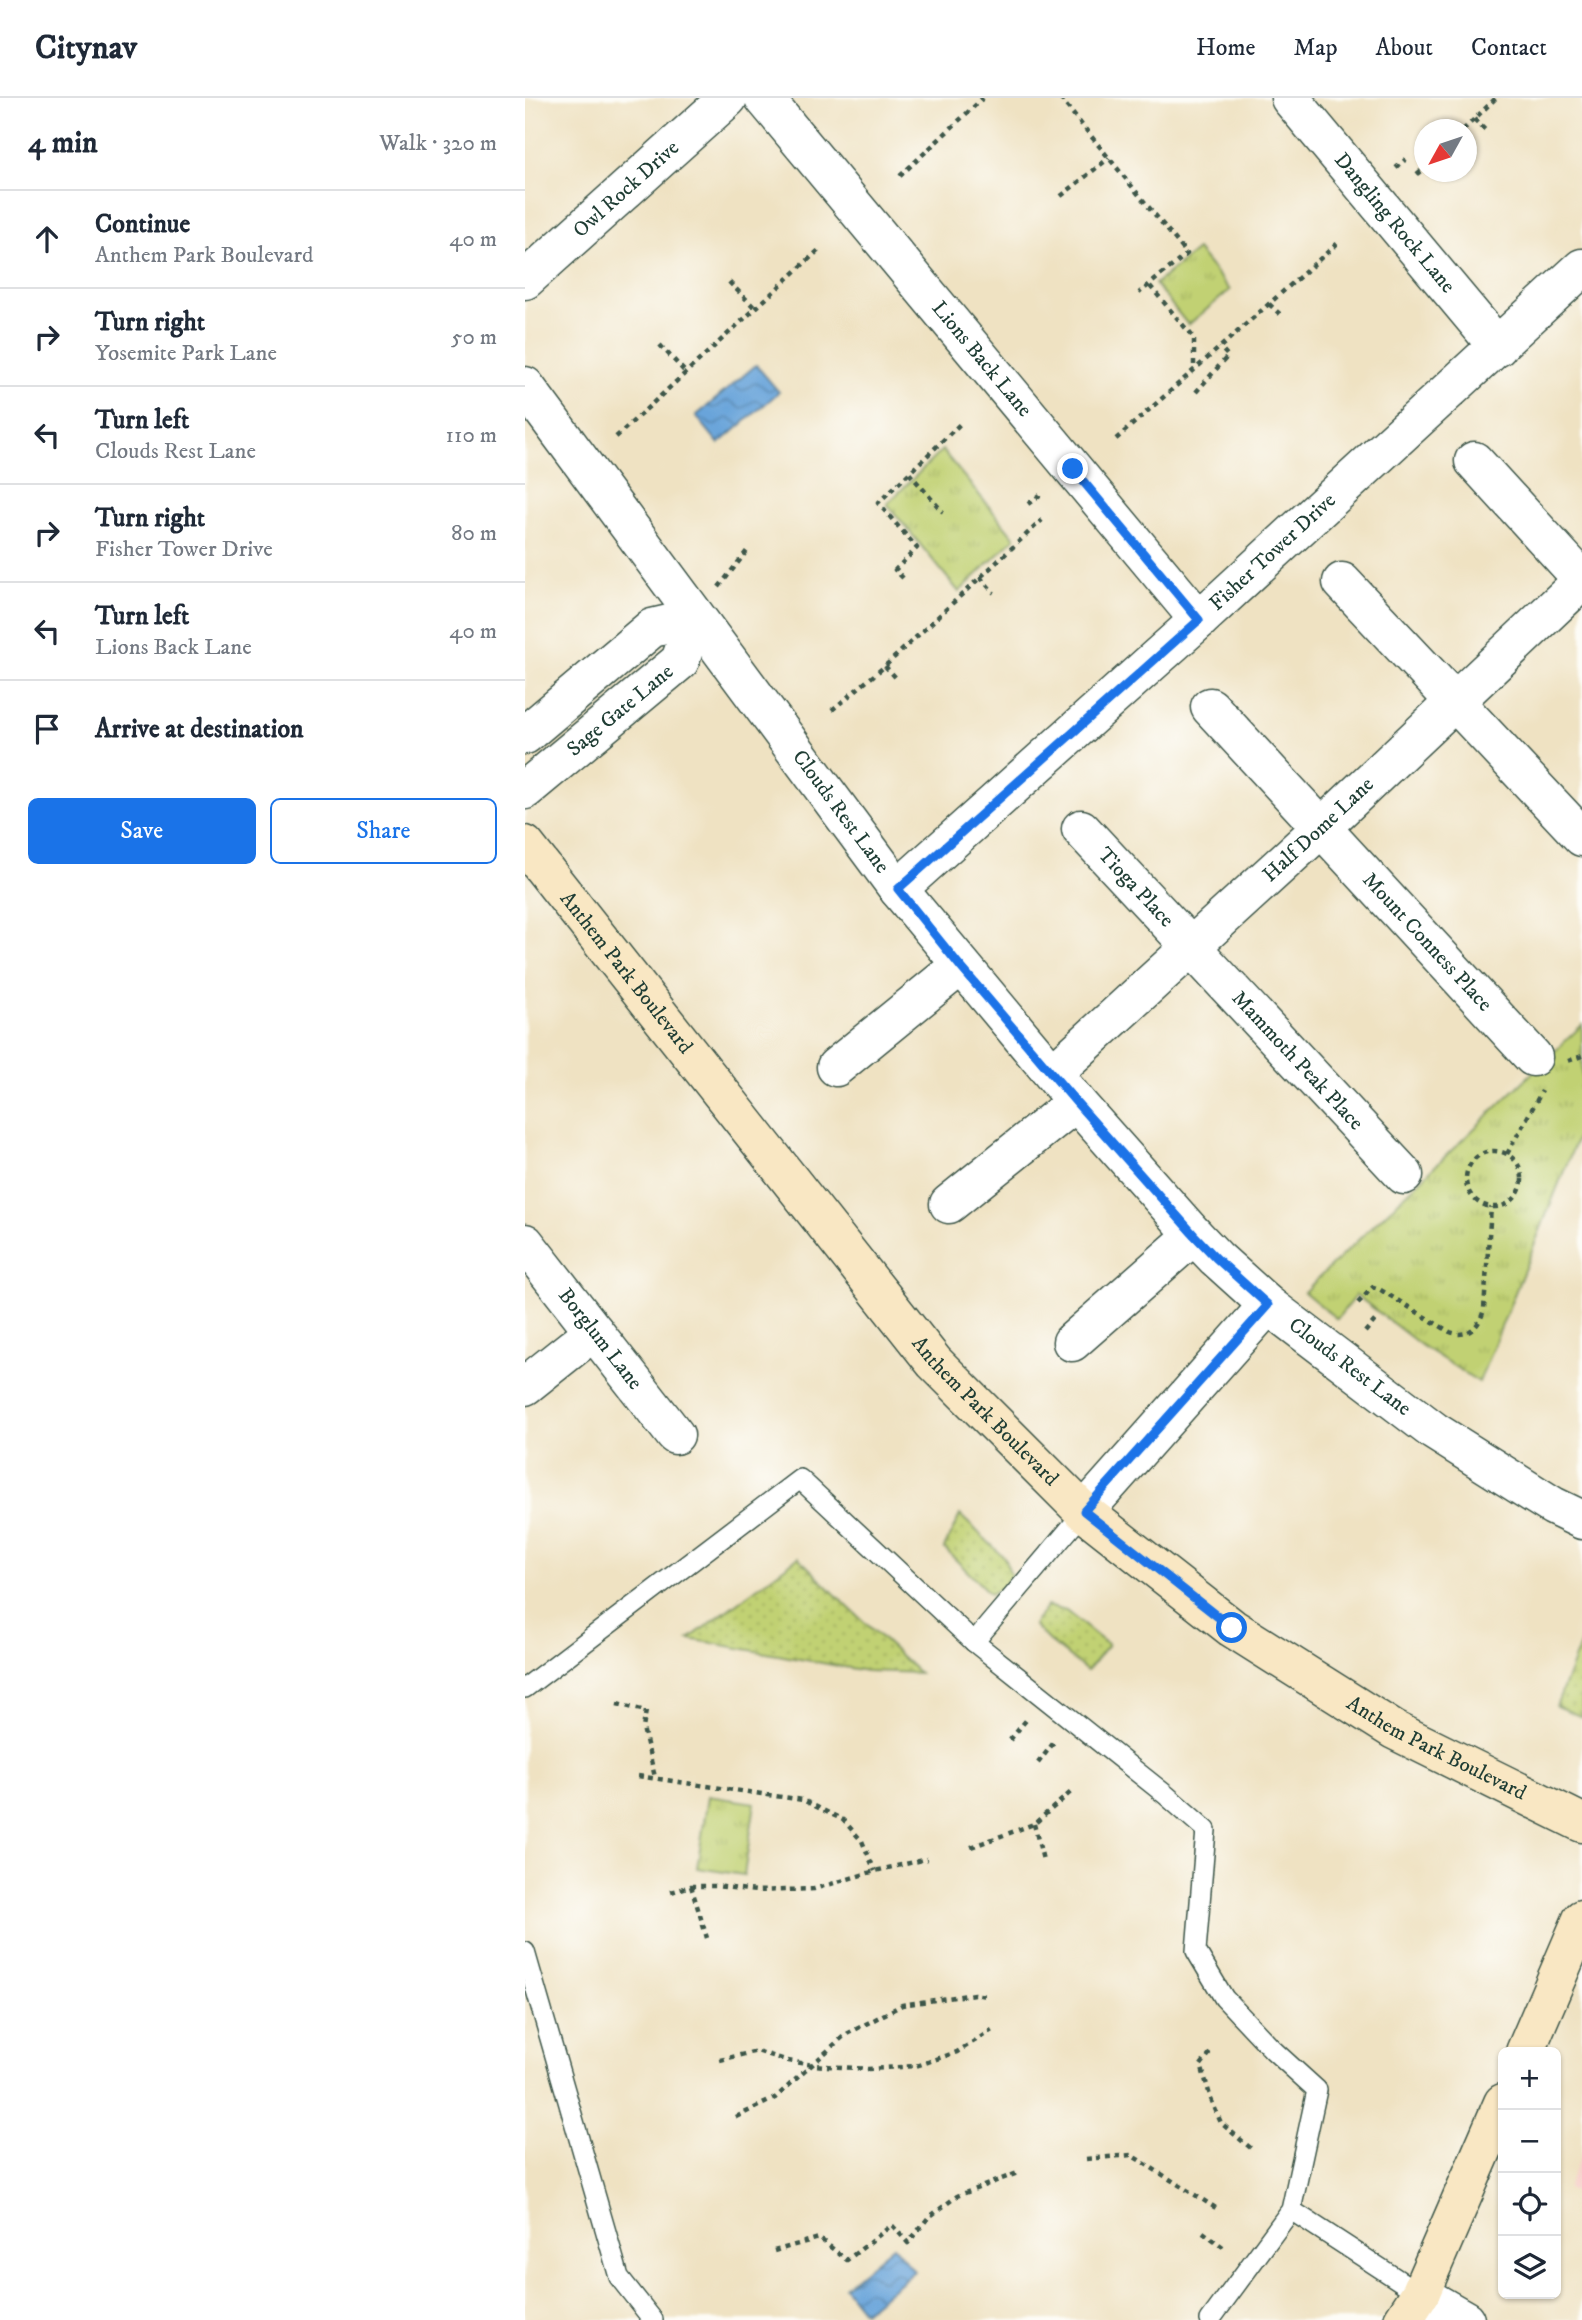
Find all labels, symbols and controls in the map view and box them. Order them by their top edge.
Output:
text: Citynav [35,28,137,69]
text: Home [1196,33,1255,63]
text: Map [1293,33,1338,63]
text: About [1376,33,1433,63]
text: Contact [1471,33,1547,63]
north arrow [1414,119,1477,182]
text: 4 min [28,125,98,162]
text: Walk · 320 m [379,129,497,158]
street label: Owl Rock Drive [568,135,685,243]
street label: Dangling Rock Lane [1328,148,1461,299]
text: Continue [95,208,190,241]
icon: ahead [28,220,66,258]
text: 40 m [449,225,497,254]
text: Anthem Park Boulevard [95,241,314,270]
street label: Lions Back Lane [926,296,1038,423]
text: Turn right [95,306,205,339]
icon: right [28,318,66,356]
text: 50 m [451,323,497,352]
text: Yosemite Park Lane [95,339,277,368]
text: Turn left [95,404,189,437]
icon: left [28,416,66,454]
text: 110 m [446,421,497,450]
text: Clouds Rest Lane [95,437,256,466]
route end [1057,453,1088,484]
street label: Fisher Tower Drive [1204,487,1342,617]
text: Turn right [95,502,205,535]
icon: right [28,514,66,552]
text: 80 m [451,519,497,548]
text: Fisher Tower Drive [95,535,273,564]
text: Turn left [95,600,189,633]
icon: left [28,612,66,650]
text: 40 m [449,617,497,646]
text: Lions Back Lane [95,633,252,662]
street label: Sage Gate Lane [562,659,679,762]
icon: arrive [28,710,66,748]
text: Arrive at destination [95,713,304,746]
street label: Clouds Rest Lane [786,745,895,879]
street label: Half Dome Lane [1257,772,1380,888]
button: Save [28,798,256,864]
button: Share [270,798,497,864]
street label: Tioga Place [1092,842,1179,933]
street label: Mount Conness Place [1356,867,1498,1017]
street label: Anthem Park Boulevard [554,886,699,1060]
street label: Mammoth Peak Place [1226,985,1369,1136]
street label: Borglum Lane [552,1283,648,1395]
street label: Clouds Rest Lane [1283,1312,1416,1422]
street label: Anthem Park Boulevard [906,1331,1064,1492]
route start [1216,1612,1247,1643]
street label: Anthem Park Boulevard [1342,1690,1531,1807]
map controls [1498,2047,1561,2299]
button: + [1498,2047,1561,2110]
button: − [1498,2110,1561,2173]
button: locate [1498,2173,1561,2236]
button: layers [1498,2236,1561,2299]

